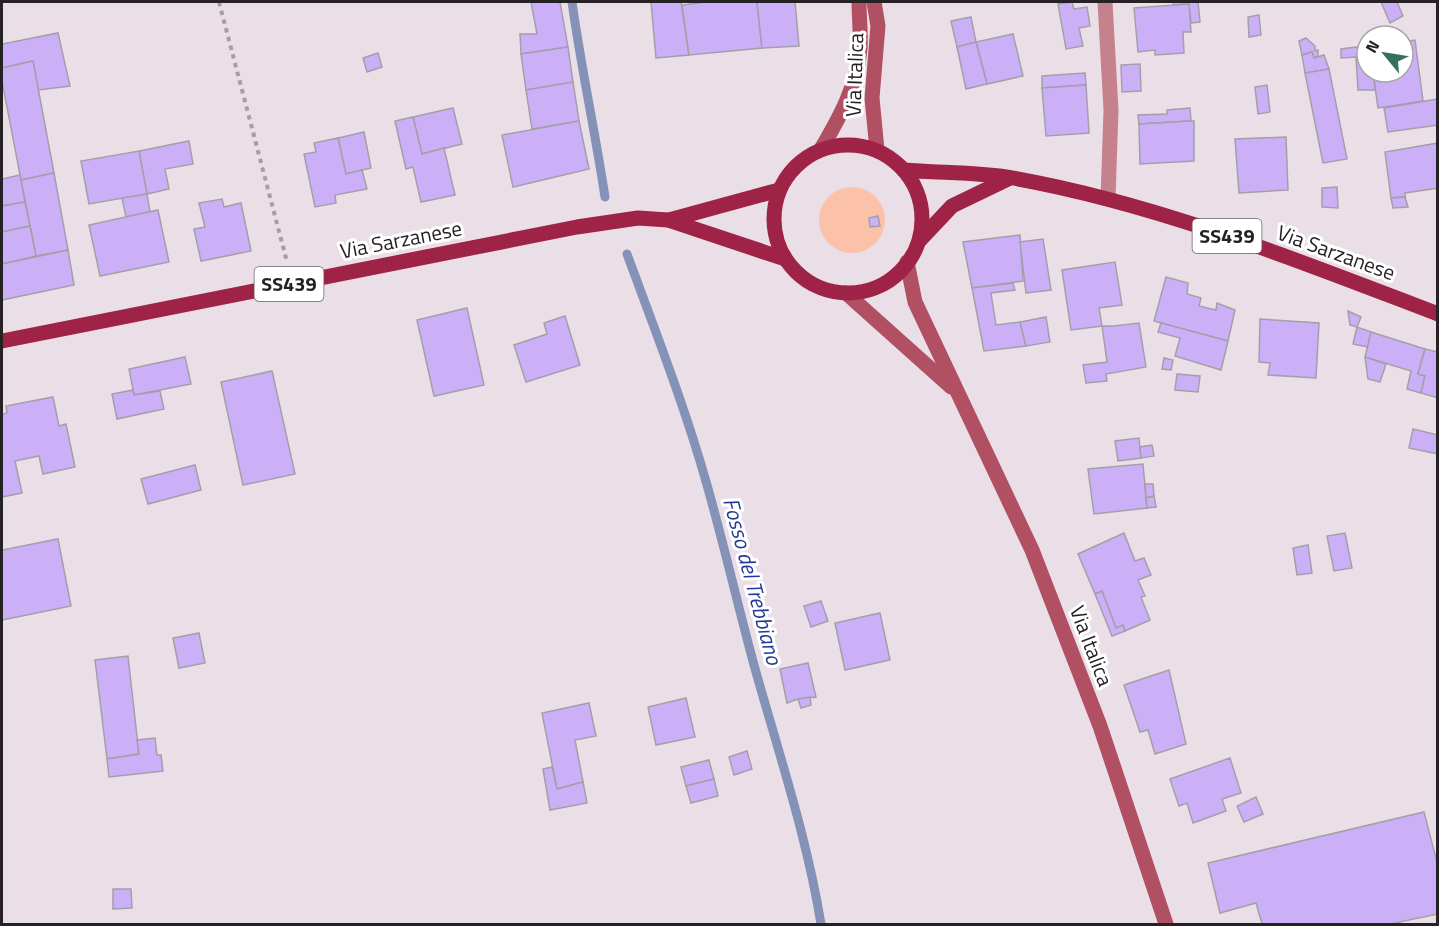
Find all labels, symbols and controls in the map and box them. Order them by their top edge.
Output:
north arrow [1355,24,1415,84]
street label: Via Italica [837,32,871,118]
text: N [1359,36,1385,57]
street label: Via Sarzanese [337,212,464,267]
street label: Via Sarzanese [1273,216,1400,288]
road number: SS439 [1192,219,1262,253]
road number: SS439 [254,267,324,301]
water label: Fosso del Trebbiano [714,494,792,669]
street label: Via Italica [1062,601,1122,691]

